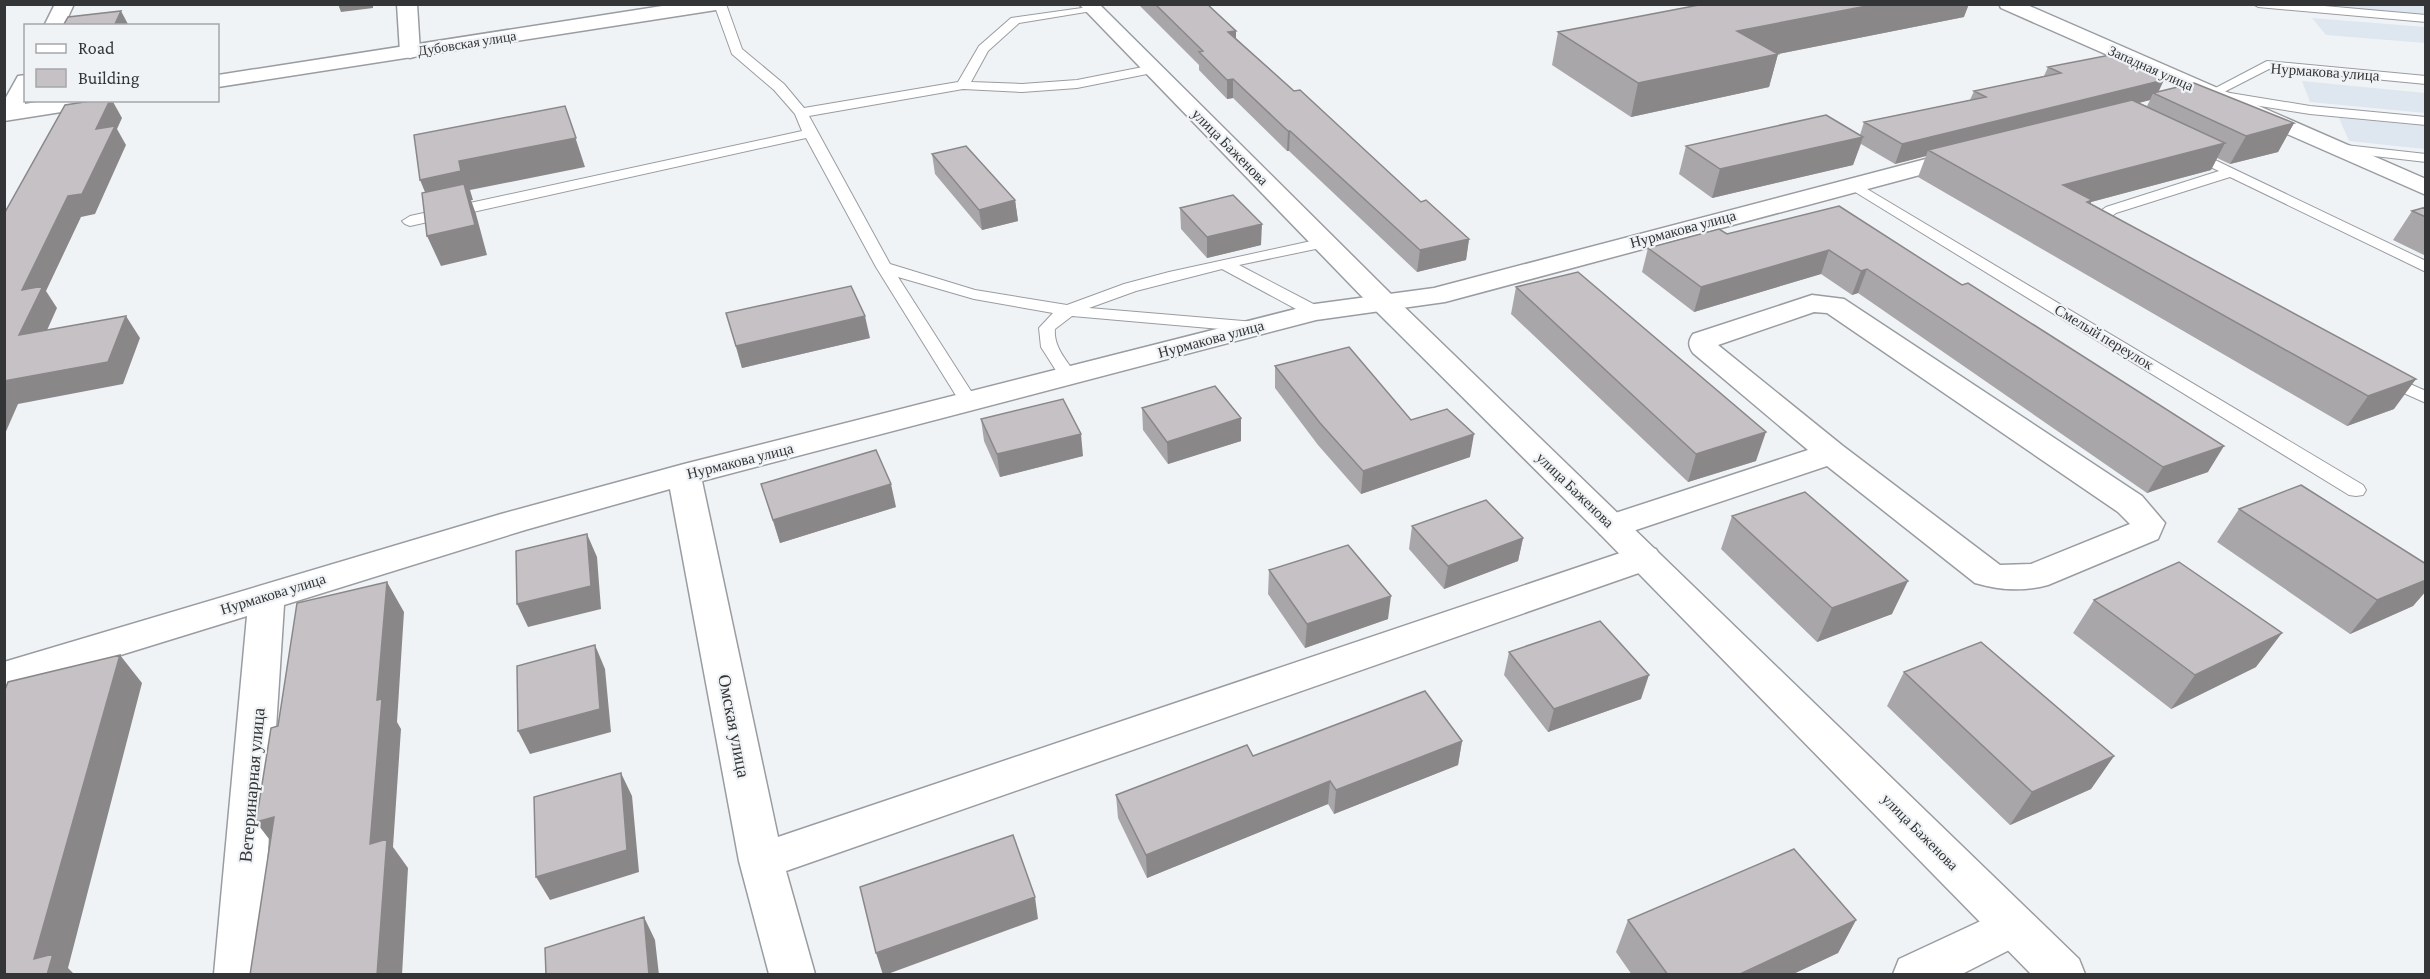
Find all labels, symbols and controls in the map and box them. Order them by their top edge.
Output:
legend [24,24,219,102]
street label: Дубовская улица [417,27,518,59]
text: Road [78,38,115,58]
street label: Западная улица [2106,42,2197,94]
street label: Нурмакова улица [2270,60,2380,84]
text: Building [78,68,140,88]
street label: улица Баженова [1189,106,1272,189]
street label: Нурмакова улица [1628,207,1738,251]
street label: Смелый переулок [2052,301,2157,373]
street label: Нурмакова улица [1156,317,1266,361]
street label: Нурмакова улица [685,440,795,482]
street label: улица Баженова [1533,449,1617,531]
street label: Нурмакова улица [219,570,328,618]
street label: Омская улица [714,673,754,779]
street label: Ветеринарная улица [235,707,269,863]
street label: улица Баженова [1879,791,1962,874]

